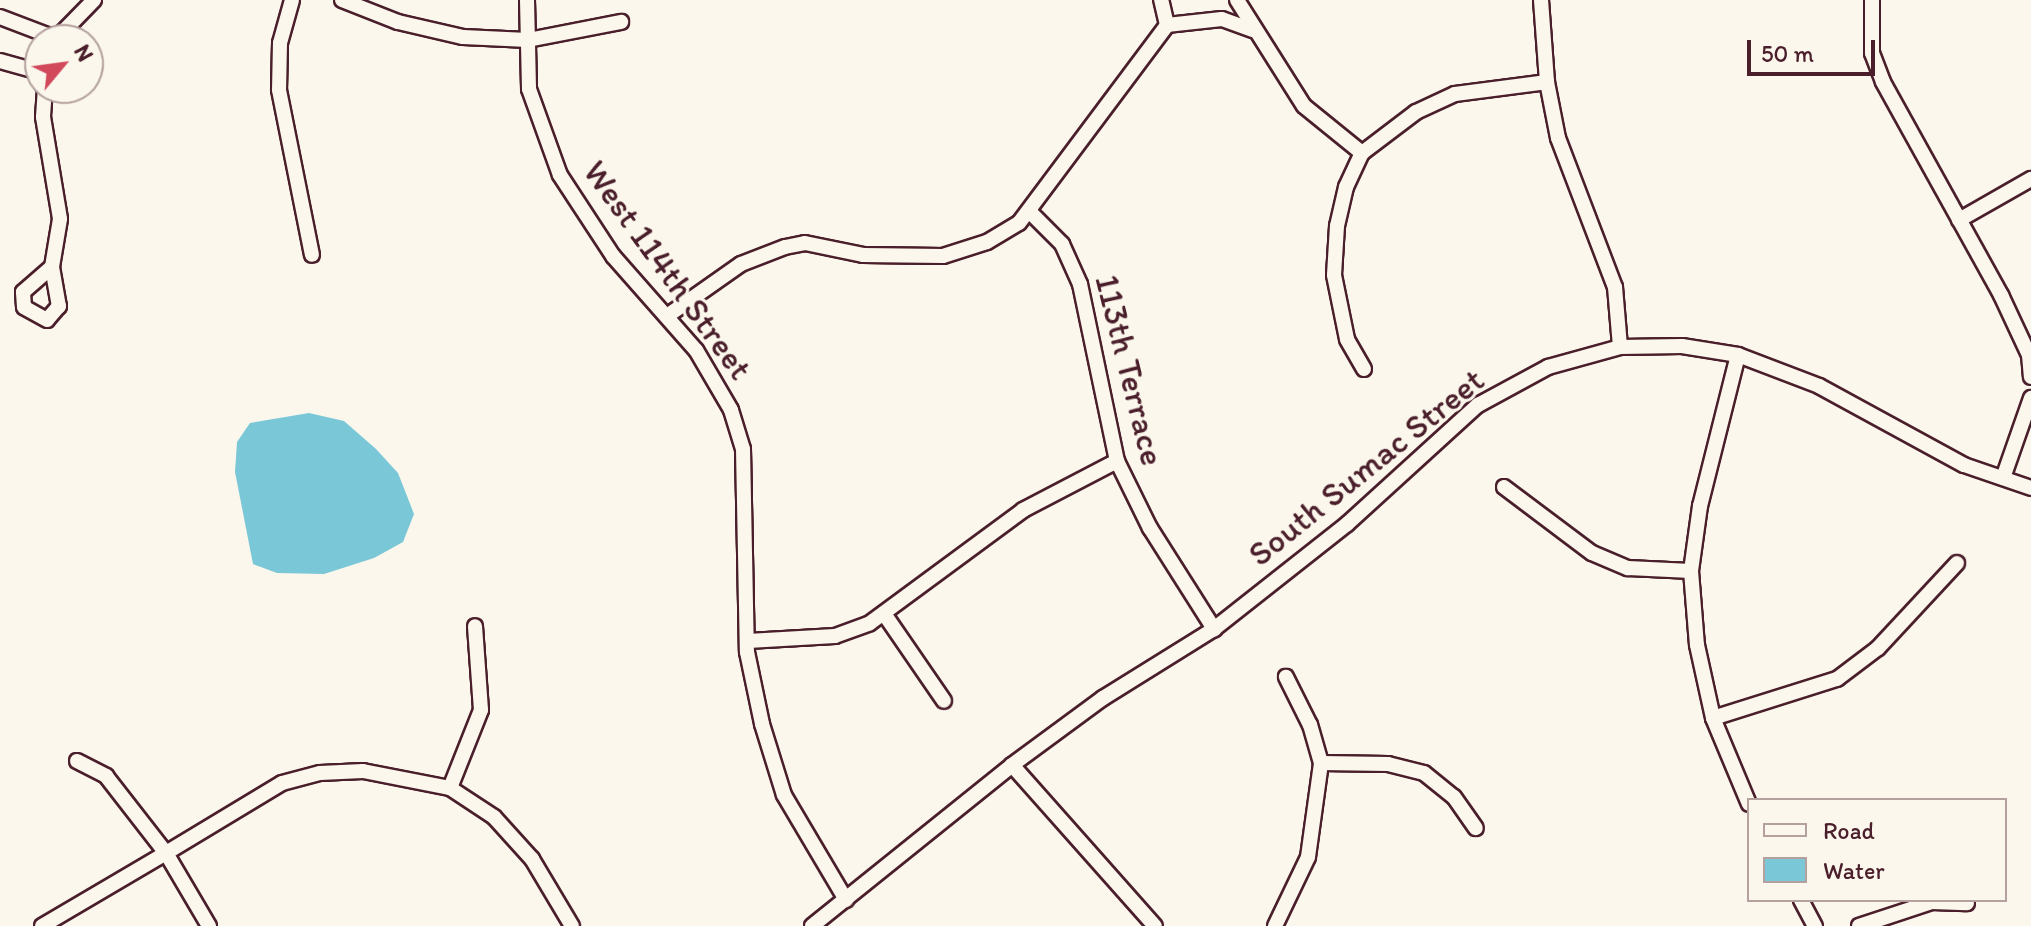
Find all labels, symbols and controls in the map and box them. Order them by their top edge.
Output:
north arrow [24,24,104,104]
scale bar [1751,24,1879,74]
text: 50 m [1761,39,1814,68]
text: N [68,40,99,66]
street label: West 114th Street [575,153,761,387]
street label: 113th Terrace [1087,270,1173,470]
street label: South Sumac Street [1241,360,1491,574]
legend [1747,798,2007,902]
text: Road [1823,816,1875,845]
text: Water [1823,856,1885,885]

